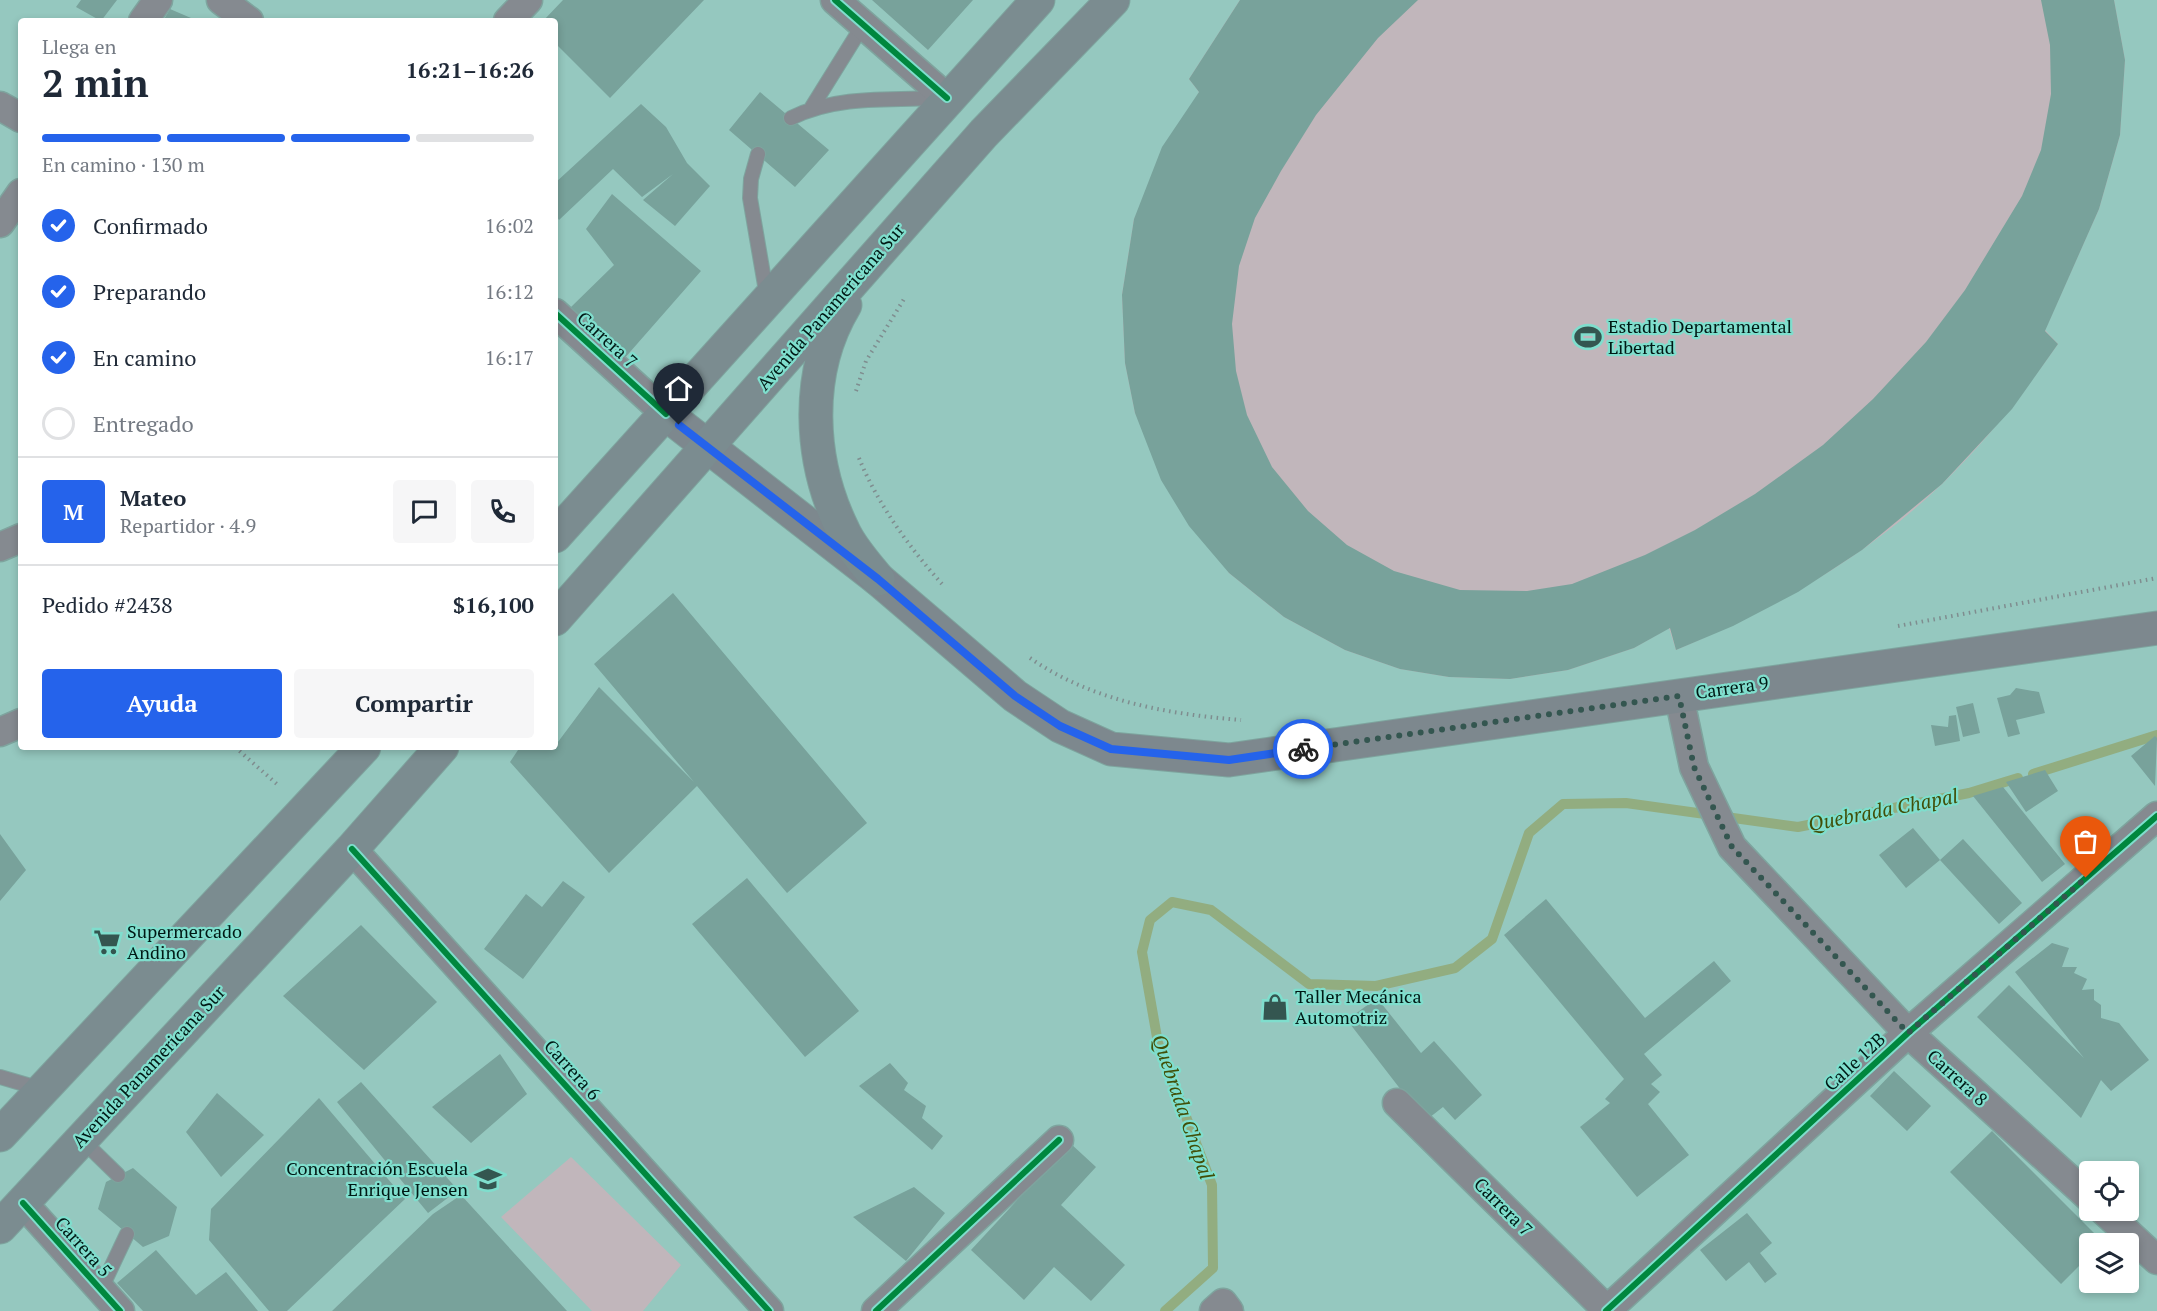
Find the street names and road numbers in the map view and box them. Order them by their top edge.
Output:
street label: Avenida Panamericana Sur [751,218,909,395]
street label: Carrera 7 [572,306,643,373]
street label: Carrera 9 [1694,670,1770,704]
street label: Avenida Panamericana Sur [67,980,230,1153]
street label: Calle 12B [1819,1027,1890,1096]
street label: Carrera 6 [539,1034,607,1105]
street label: Carrera 8 [1922,1044,1993,1111]
street label: Carrera 7 [1469,1172,1538,1241]
street label: Carrera 5 [50,1211,117,1282]

